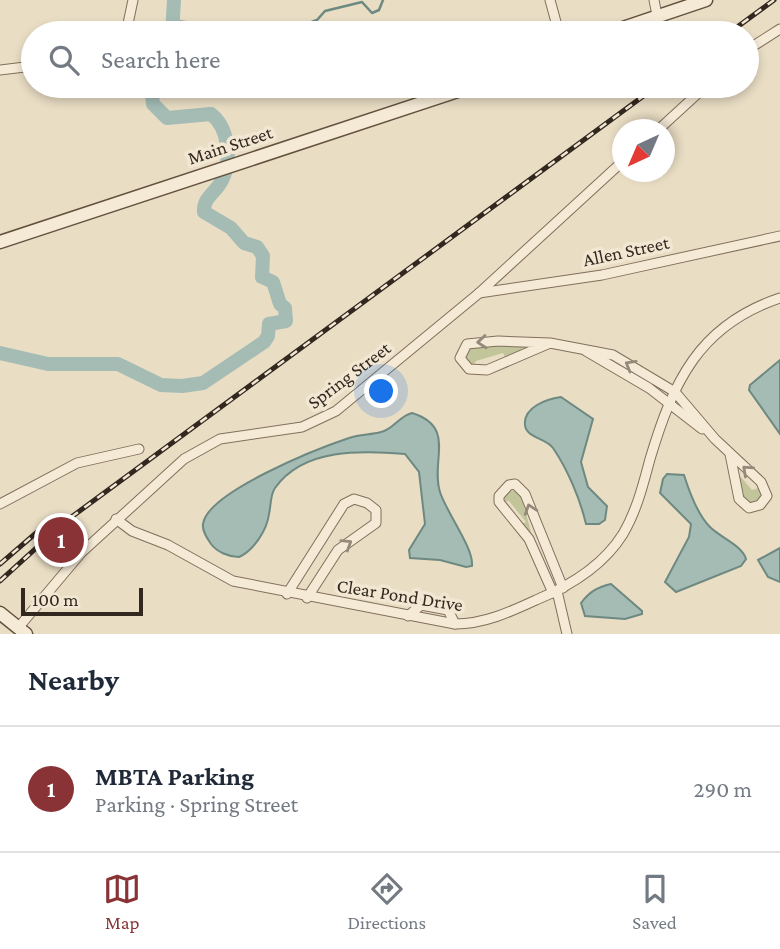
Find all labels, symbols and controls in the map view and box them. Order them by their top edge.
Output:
search box [21,21,759,98]
icon: search [45,41,83,79]
text: Search here [101,45,220,74]
north arrow [612,119,675,182]
street label: Main Street [185,121,276,169]
street label: Allen Street [581,231,672,270]
one-way arrow [476,334,487,349]
street label: Spring Street [304,337,395,413]
one-way arrow [625,360,638,373]
your location [364,374,398,408]
one-way arrow [742,466,755,478]
one-way arrow [524,503,538,515]
pin: 1 [38,514,84,566]
one-way arrow [340,540,353,553]
street label: Clear Pond Drive [335,575,465,615]
scale bar [21,585,144,617]
text: 100 m [32,589,79,610]
text: Nearby [28,663,119,696]
text: MBTA Parking [95,762,254,791]
text: 1 [47,776,55,802]
text: 290 m [694,776,752,802]
text: Parking · Spring Street [95,791,298,817]
tab: Map [103,870,141,933]
tab: Directions [347,870,426,933]
tab: Saved [632,870,677,933]

